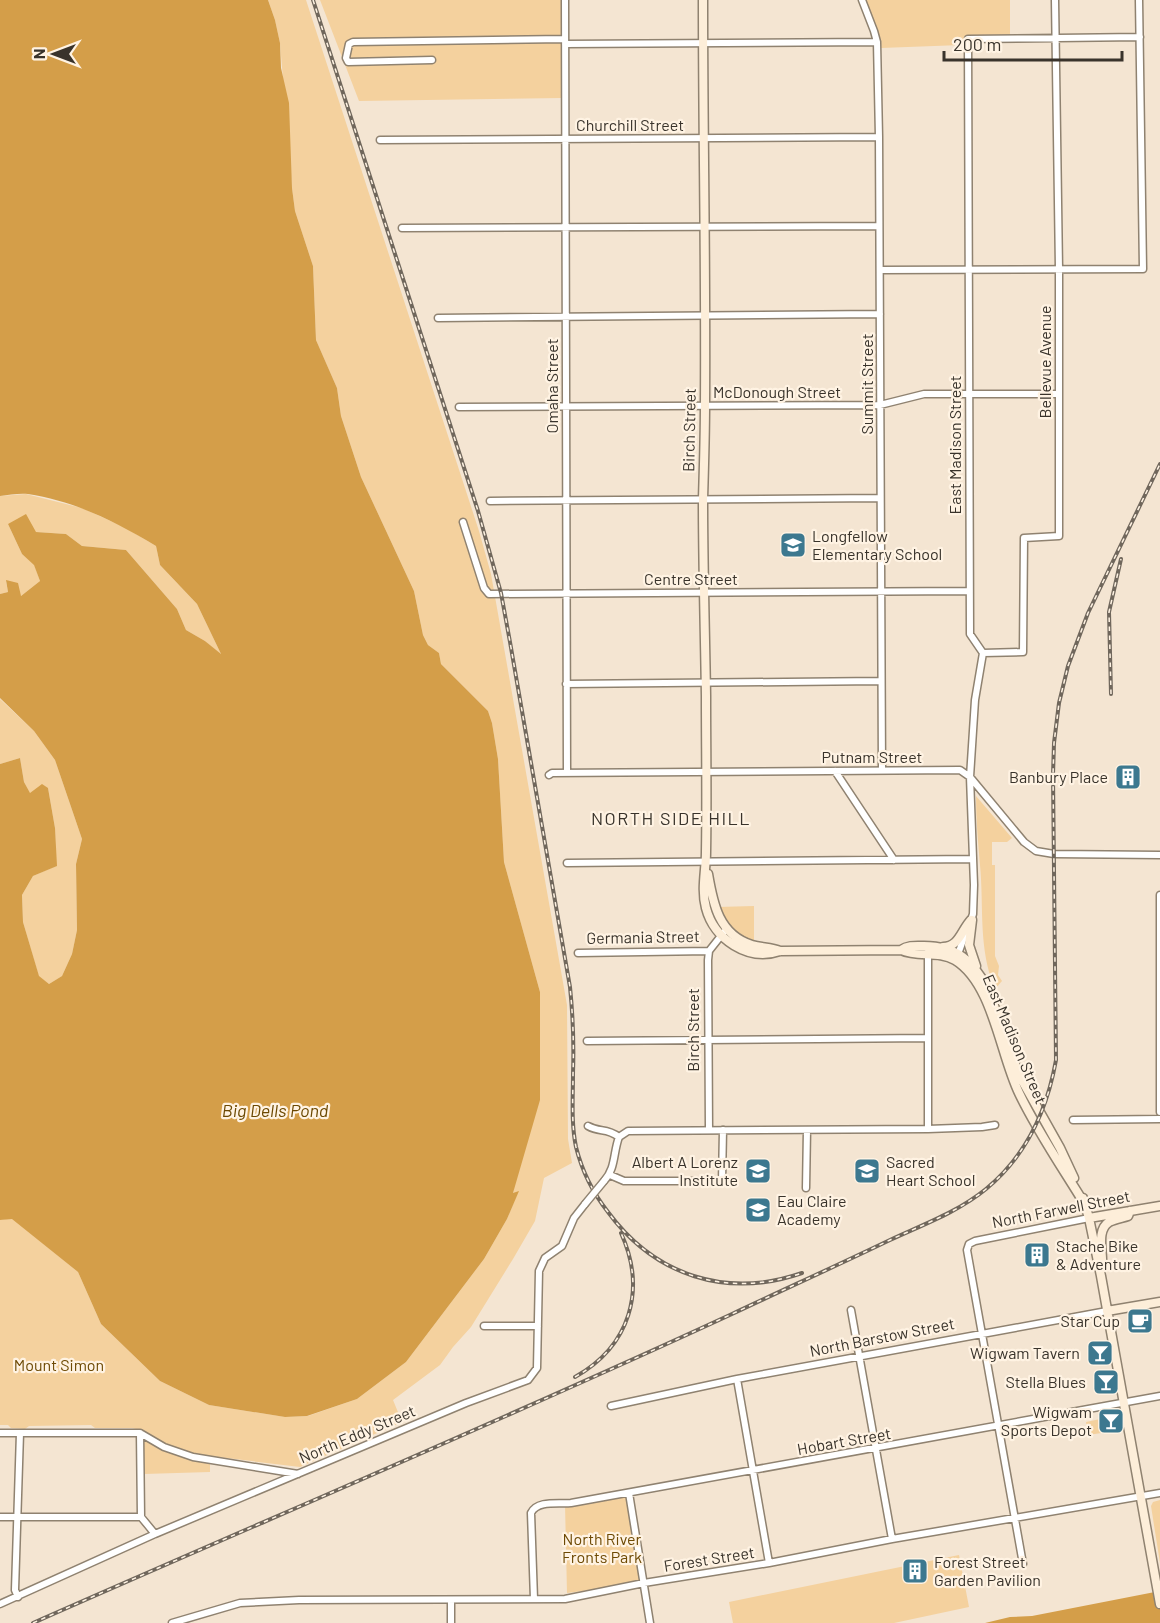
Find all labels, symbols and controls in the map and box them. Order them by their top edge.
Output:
north arrow [24,24,84,84]
scale bar [944,24,1122,62]
text: 200 m [953,33,1001,55]
text: N [29,49,48,59]
street label: Churchill Street [576,115,684,134]
street label: Bellevue Avenue [1035,306,1054,419]
street label: Summit Street [857,333,876,435]
street label: Omaha Street [542,338,561,434]
street label: East Madison Street [945,376,964,514]
street label: McDonough Street [713,382,841,401]
street label: Birch Street [678,388,699,472]
place label: Longfellow Elementary School [812,526,942,563]
school or university icon: Longfellow Elementary School [778,530,808,560]
street label: Centre Street [644,569,738,588]
street label: Putnam Street [822,747,922,766]
building icon: Banbury Place [1113,762,1143,792]
place label: Banbury Place [1009,767,1108,786]
district label: NORTH SIDE HILL [591,807,751,829]
street label: Germania Street [586,926,700,947]
street label: East Madison Street [980,971,1051,1106]
street label: Birch Street [683,988,702,1072]
water label: Big Dells Pond [222,1099,329,1121]
place label: Albert A Lorenz Institute [632,1152,738,1189]
place label: Sacred Heart School [886,1152,975,1189]
school or university icon: Albert A Lorenz Institute [743,1156,773,1186]
school or university icon: Sacred Heart School [852,1156,882,1186]
street label: North Farwell Street [990,1186,1132,1231]
place label: Eau Claire Academy [777,1191,847,1228]
school or university icon: Eau Claire Academy [743,1195,773,1225]
place label: Stache Bike & Adventure [1056,1236,1141,1273]
building icon: Stache Bike & Adventure [1022,1240,1052,1270]
cafe icon: Star Cup [1125,1306,1155,1336]
place label: Star Cup [1061,1311,1120,1330]
street label: North Barstow Street [808,1313,956,1360]
bar icon: Wigwam Tavern [1085,1338,1115,1368]
place label: Wigwam Tavern [970,1343,1080,1362]
park label: Mount Simon [14,1355,104,1374]
bar icon: Stella Blues [1091,1367,1121,1397]
place label: Stella Blues [1005,1372,1086,1391]
street label: North Eddy Street [296,1400,418,1467]
place label: Wigwam Sports Depot [1001,1402,1092,1439]
bar icon: Wigwam Sports Depot [1096,1406,1126,1436]
street label: Hobart Street [796,1423,892,1458]
park label: North River Fronts Park [562,1529,642,1566]
street label: Forest Street [662,1542,756,1575]
place label: Forest Street Garden Pavilion [934,1552,1041,1589]
building icon: Forest Street Garden Pavilion [900,1556,930,1586]

